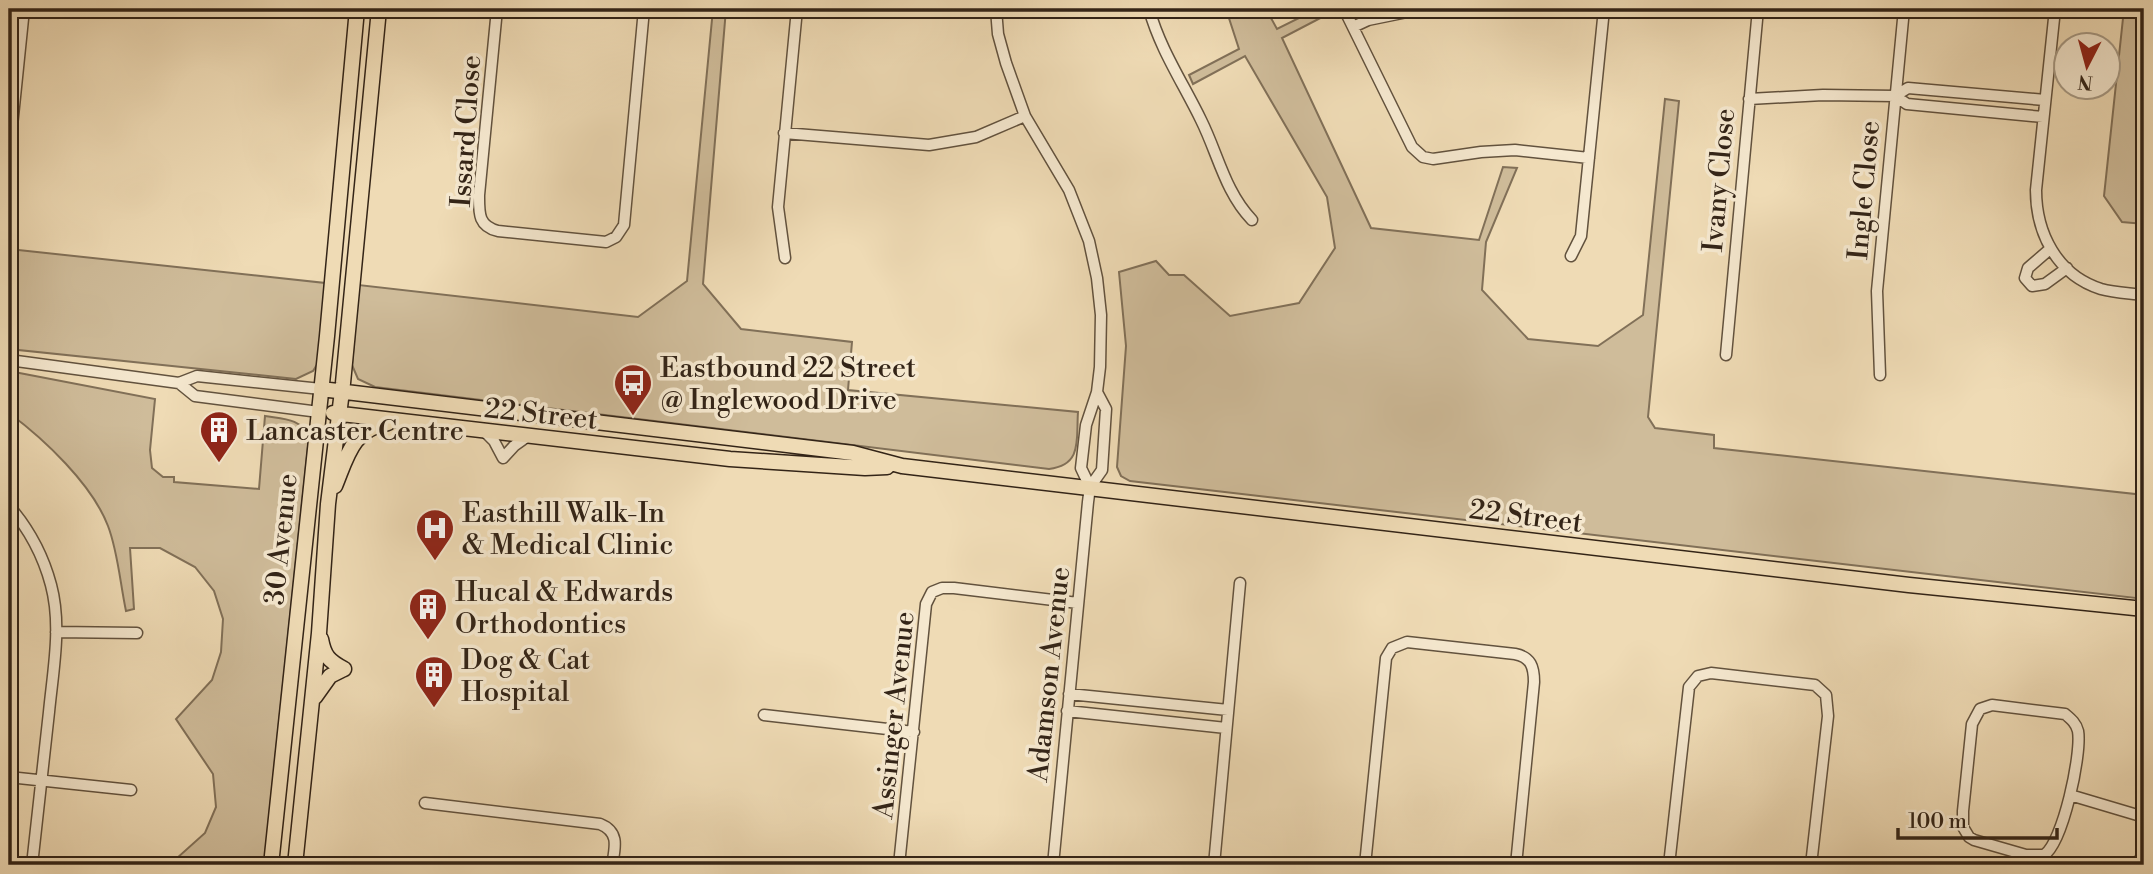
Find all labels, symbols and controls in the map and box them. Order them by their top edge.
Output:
north arrow [2052,32,2122,102]
street label: Issard Close [444,54,489,208]
text: N [2077,69,2094,95]
street label: Ivany Close [1696,107,1743,253]
street label: Ingle Close [1841,119,1888,261]
place label: Eastbound 22 Street @ Inglewood Drive [660,351,916,418]
bus stop icon: Eastbound 22 Street @ Inglewood Drive [612,362,654,417]
street label: 22 Street [482,391,599,438]
building icon: Lancaster Centre [198,409,240,464]
place label: Lancaster Centre [246,414,464,449]
street label: 30 Avenue [257,472,306,607]
street label: 22 Street [1467,492,1584,541]
place label: Easthill Walk-In & Medical Clinic [462,496,673,563]
hospital icon: Easthill Walk-In & Medical Clinic [414,507,456,562]
street label: Adamson Avenue [1021,565,1078,784]
place label: Hucal & Edwards Orthodontics [455,575,673,642]
building icon: Hucal & Edwards Orthodontics [407,586,449,641]
street label: Assinger Avenue [866,610,923,821]
place label: Dog & Cat Hospital [461,643,590,710]
building icon: Dog & Cat Hospital [413,654,455,709]
scale bar [1898,797,2057,841]
text: 100 m [1908,809,1967,835]

